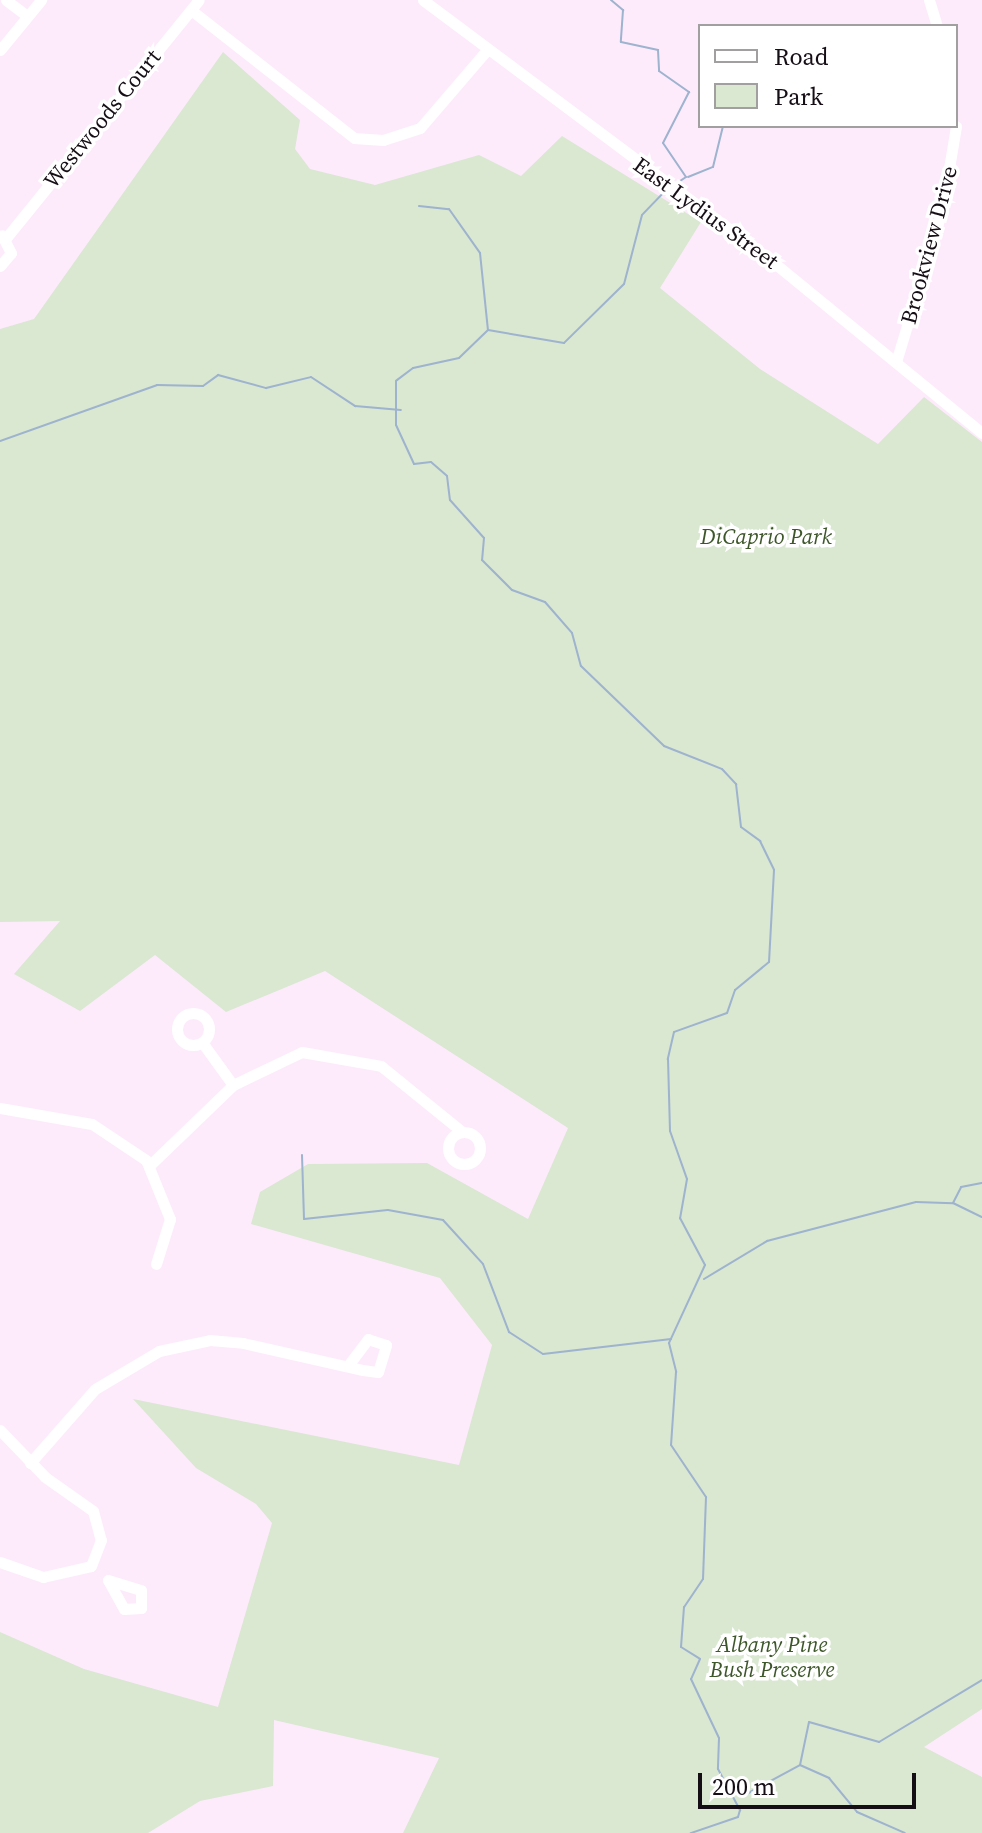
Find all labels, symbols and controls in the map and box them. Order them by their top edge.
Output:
legend [698,24,958,128]
text: Road [774,40,828,73]
street label: Westwoods Court [38,44,166,194]
text: Park [774,80,823,113]
street label: East Lydius Street [628,151,784,275]
street label: Brookview Drive [895,163,963,327]
park label: DiCaprio Park [700,524,832,550]
park label: Albany Pine Bush Preserve [709,1631,835,1682]
scale bar [702,1757,920,1807]
text: 200 m [712,1770,775,1803]

